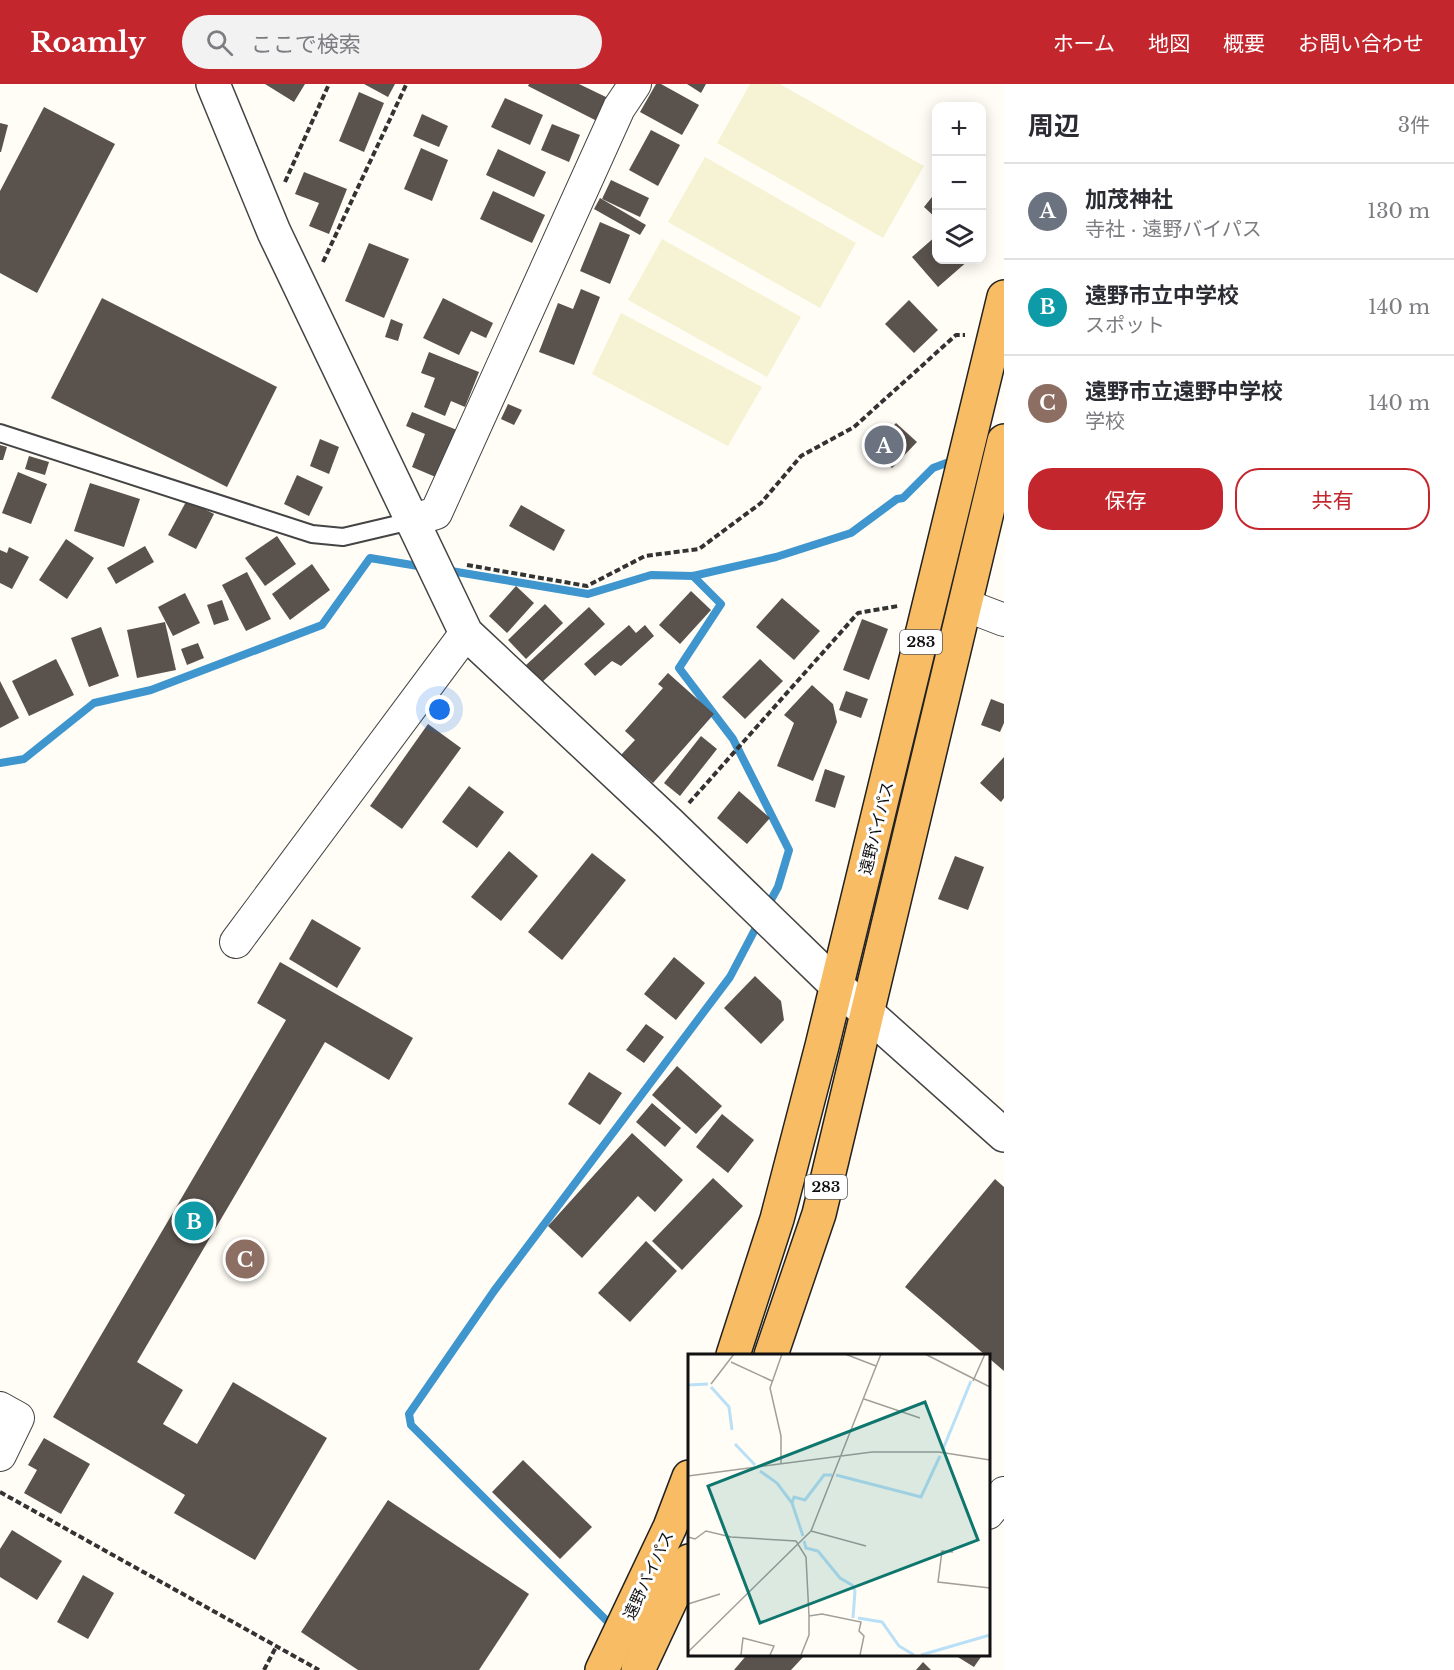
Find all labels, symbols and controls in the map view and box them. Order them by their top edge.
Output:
search box [182,15,602,69]
text: Roamly [30,25,146,60]
icon: search [203,26,236,59]
text: ここで検索 [251,31,361,58]
text: ホーム [1053,31,1115,57]
text: 地図 [1148,31,1190,57]
text: 概要 [1223,31,1265,57]
text: お問い合わせ [1298,31,1424,57]
map controls [932,102,986,264]
button: + [932,102,986,156]
text: 周辺 [1028,110,1080,142]
text: 3件 [1398,113,1430,137]
button: − [932,156,986,210]
text: 加茂神社 [1085,186,1173,213]
text: A [1039,199,1056,223]
text: 130 m [1367,199,1430,223]
button: layers [932,210,986,264]
text: 寺社 · 遠野バイパス [1085,217,1262,241]
text: 遠野市立中学校 [1085,282,1239,309]
text: B [1040,295,1055,319]
text: 140 m [1368,295,1430,319]
text: スポット [1085,313,1165,337]
text: 遠野市立遠野中学校 [1085,378,1283,405]
text: C [1039,391,1056,415]
text: 140 m [1368,391,1430,415]
text: 学校 [1085,409,1125,433]
pin: A [864,422,904,468]
button: 保存 [1028,468,1223,530]
button: 共有 [1235,468,1430,530]
road number: 283 [900,630,942,654]
your location [425,695,454,724]
street label: 遠野バイパス [855,779,897,877]
road number: 283 [805,1175,847,1199]
pin: B [174,1198,214,1244]
pin: C [226,1236,264,1282]
inset map [688,1354,989,1655]
street label: 遠野バイパス [619,1527,677,1623]

